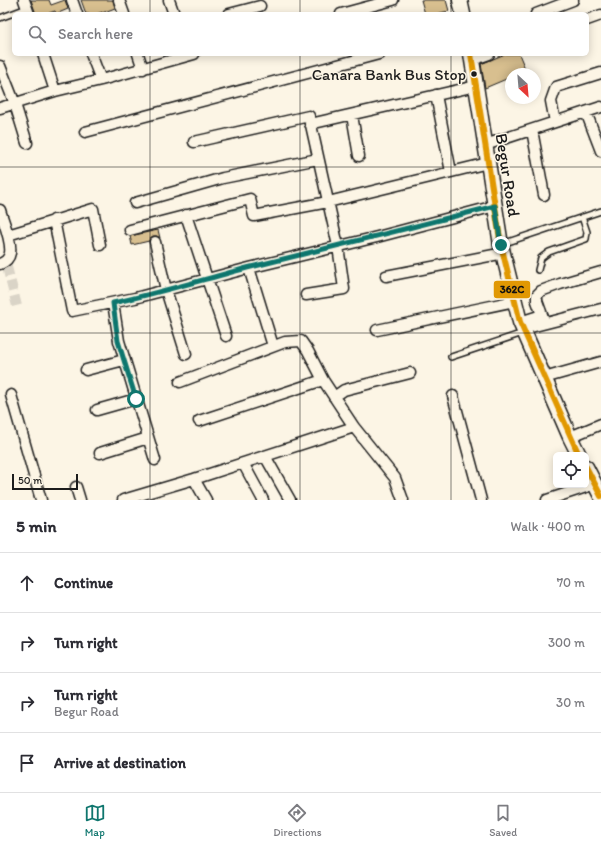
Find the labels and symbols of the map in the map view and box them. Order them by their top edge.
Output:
place label: Canara Bank Bus Stop [312,65,466,84]
north arrow [505,68,541,104]
marker: Canara Bank Bus Stop [469,69,479,79]
street label: Begur Road [492,132,525,219]
route end [492,236,510,254]
line badge: 362C [493,280,531,299]
text: 362C [500,283,524,296]
route start [127,390,145,408]
scale bar [12,472,78,491]

